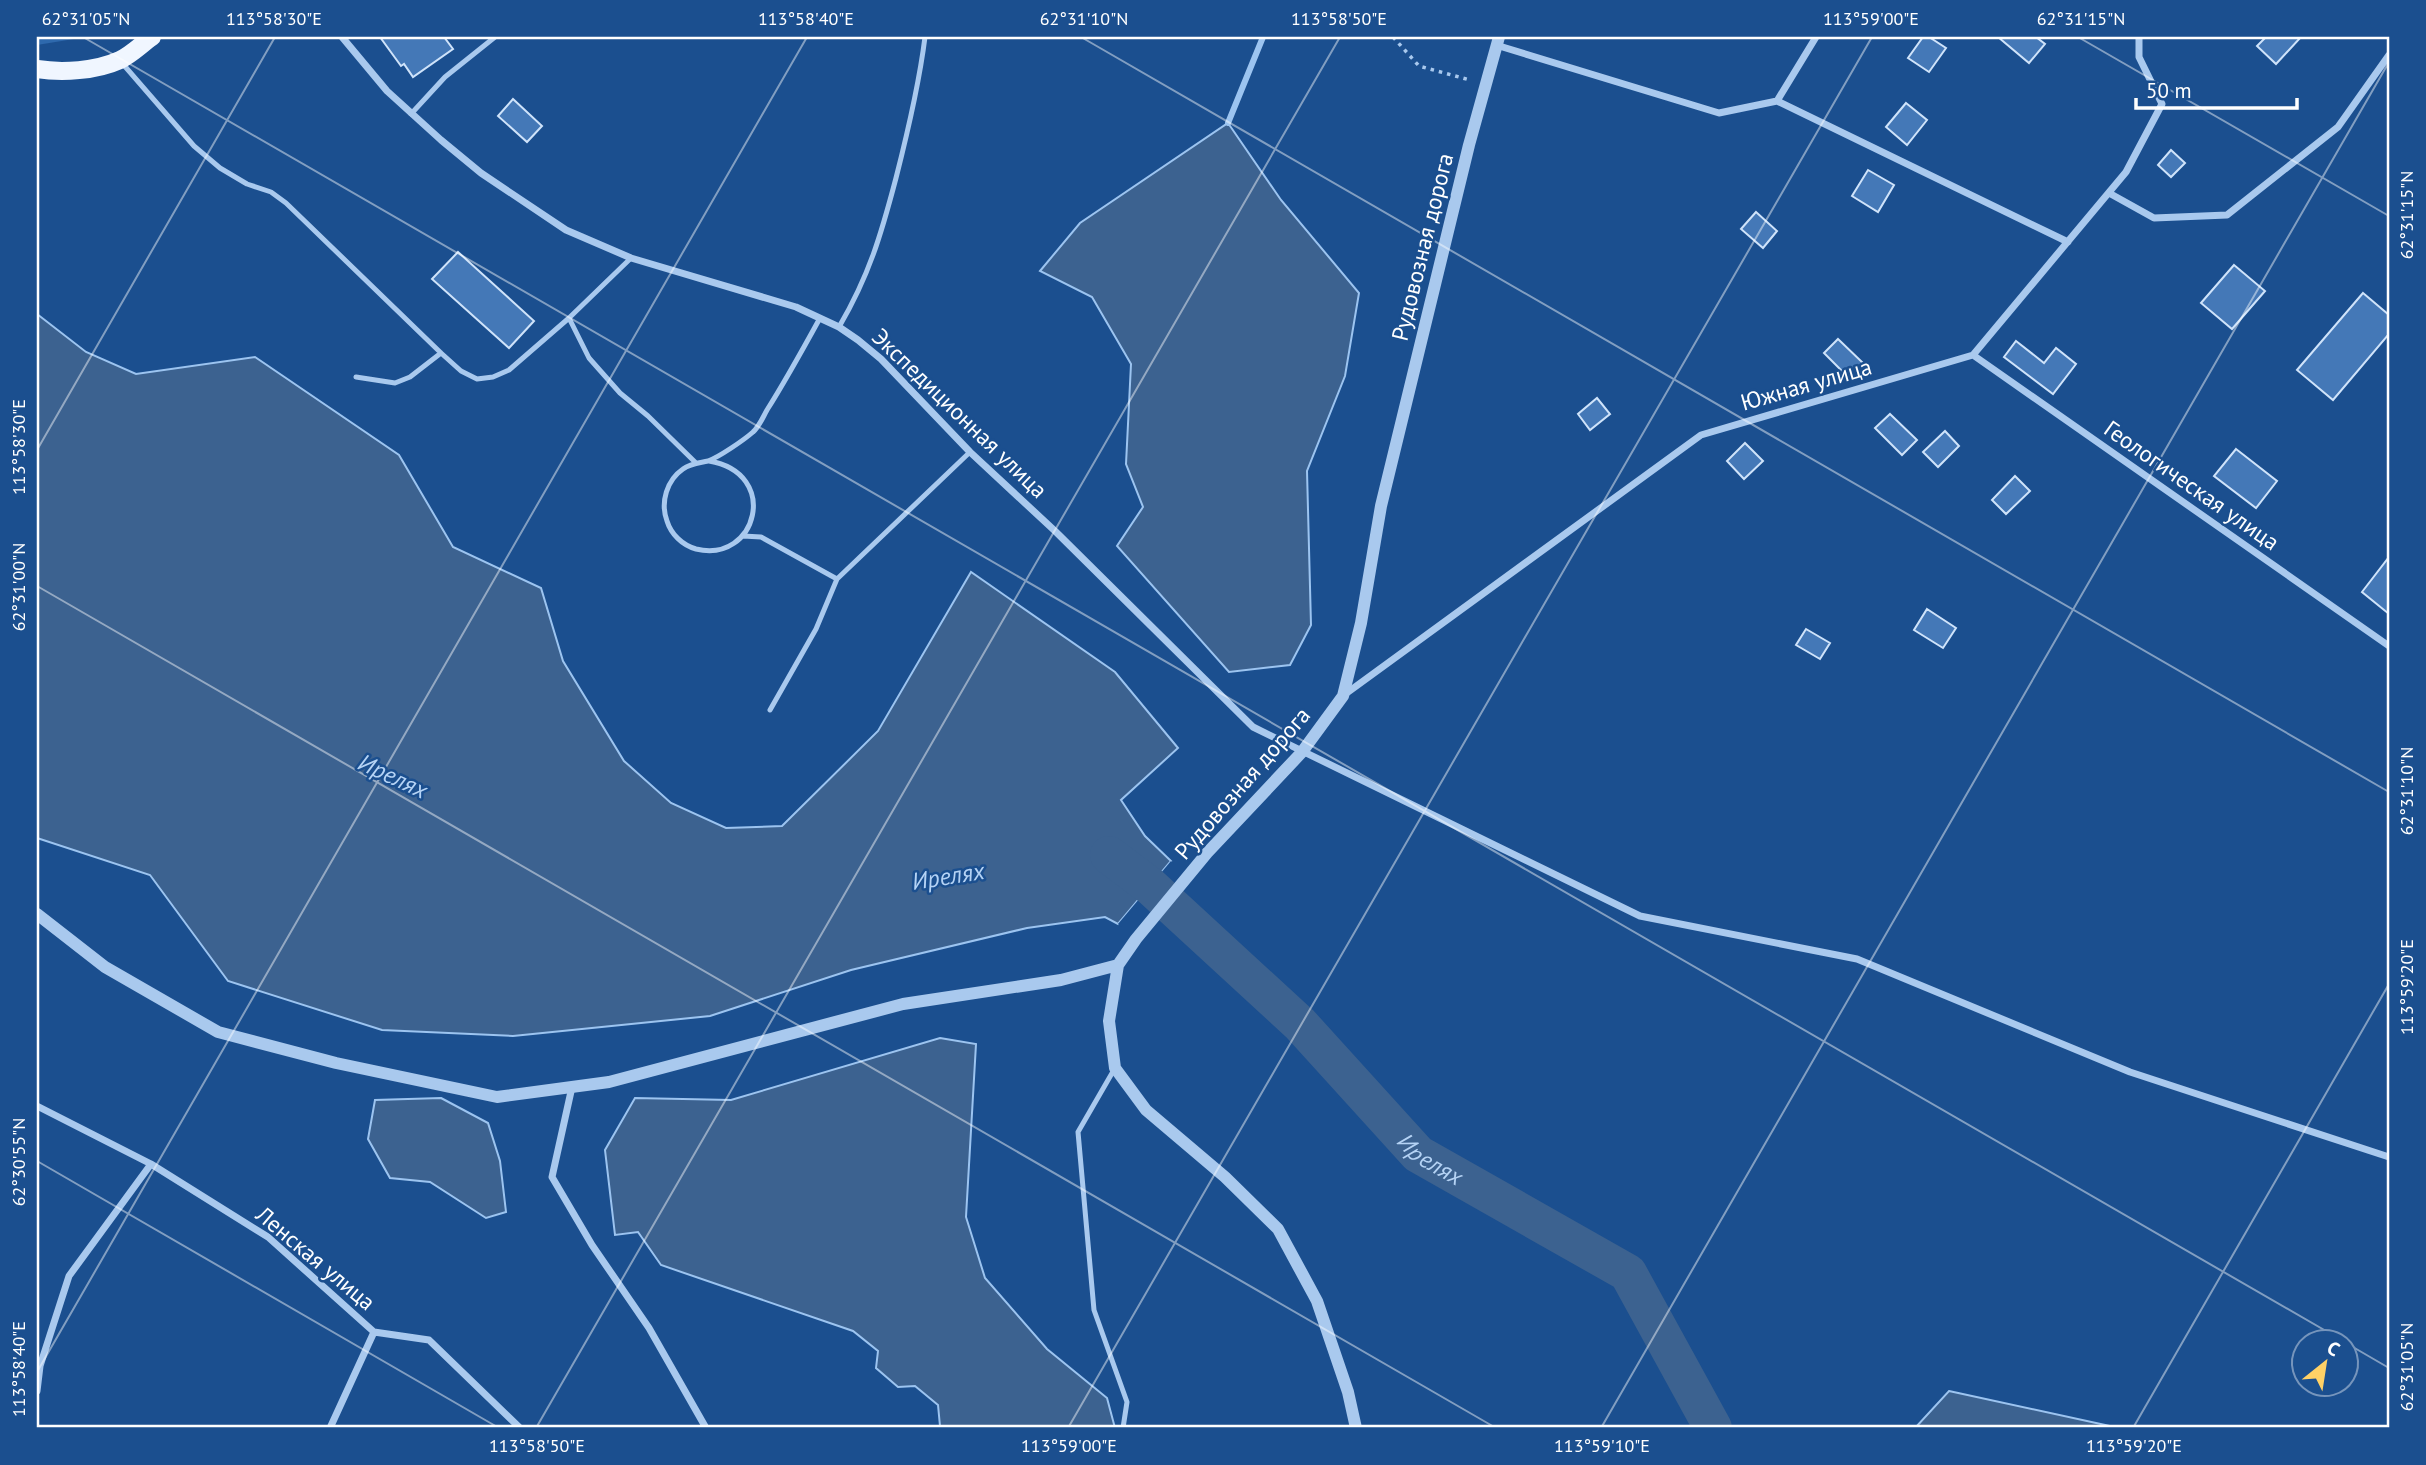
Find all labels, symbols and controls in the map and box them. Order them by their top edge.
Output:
text: 62°31'05"N [42,7,130,30]
text: 113°58'30"E [226,7,322,30]
text: 113°58'40"E [758,7,854,30]
text: 62°31'10"N [1040,7,1128,30]
text: 113°58'50"E [1291,7,1387,30]
text: 113°59'00"E [1823,7,1919,30]
text: 62°31'15"N [2037,7,2125,30]
scale bar [2136,66,2296,110]
text: 50 m [2146,77,2192,104]
street label: Рудовозная дорога [1385,150,1459,344]
text: 62°31'15"N [2395,171,2418,259]
street label: Экспедиционная улица [866,322,1054,504]
street label: Южная улица [1737,351,1875,417]
text: 113°58'30"E [7,399,30,495]
street label: Геологическая улица [2099,414,2285,556]
text: 62°31'00"N [7,543,30,631]
street label: Рудовозная дорога [1168,701,1316,865]
water label: Ирелях [353,747,434,806]
text: 62°31'10"N [2395,747,2418,835]
water label: Ирелях [910,855,988,897]
text: 113°59'20"E [2395,939,2418,1035]
text: 62°30'55"N [7,1118,30,1206]
water label: Ирелях [1391,1126,1470,1193]
street label: Ленская улица [250,1199,382,1316]
text: 113°58'40"E [7,1321,30,1417]
text: 62°31'05"N [2395,1323,2418,1411]
north arrow [2290,1328,2360,1398]
text: С [2323,1335,2344,1362]
text: 113°58'50"E [489,1434,585,1457]
text: 113°59'00"E [1021,1434,1117,1457]
text: 113°59'10"E [1554,1434,1650,1457]
text: 113°59'20"E [2086,1434,2182,1457]

